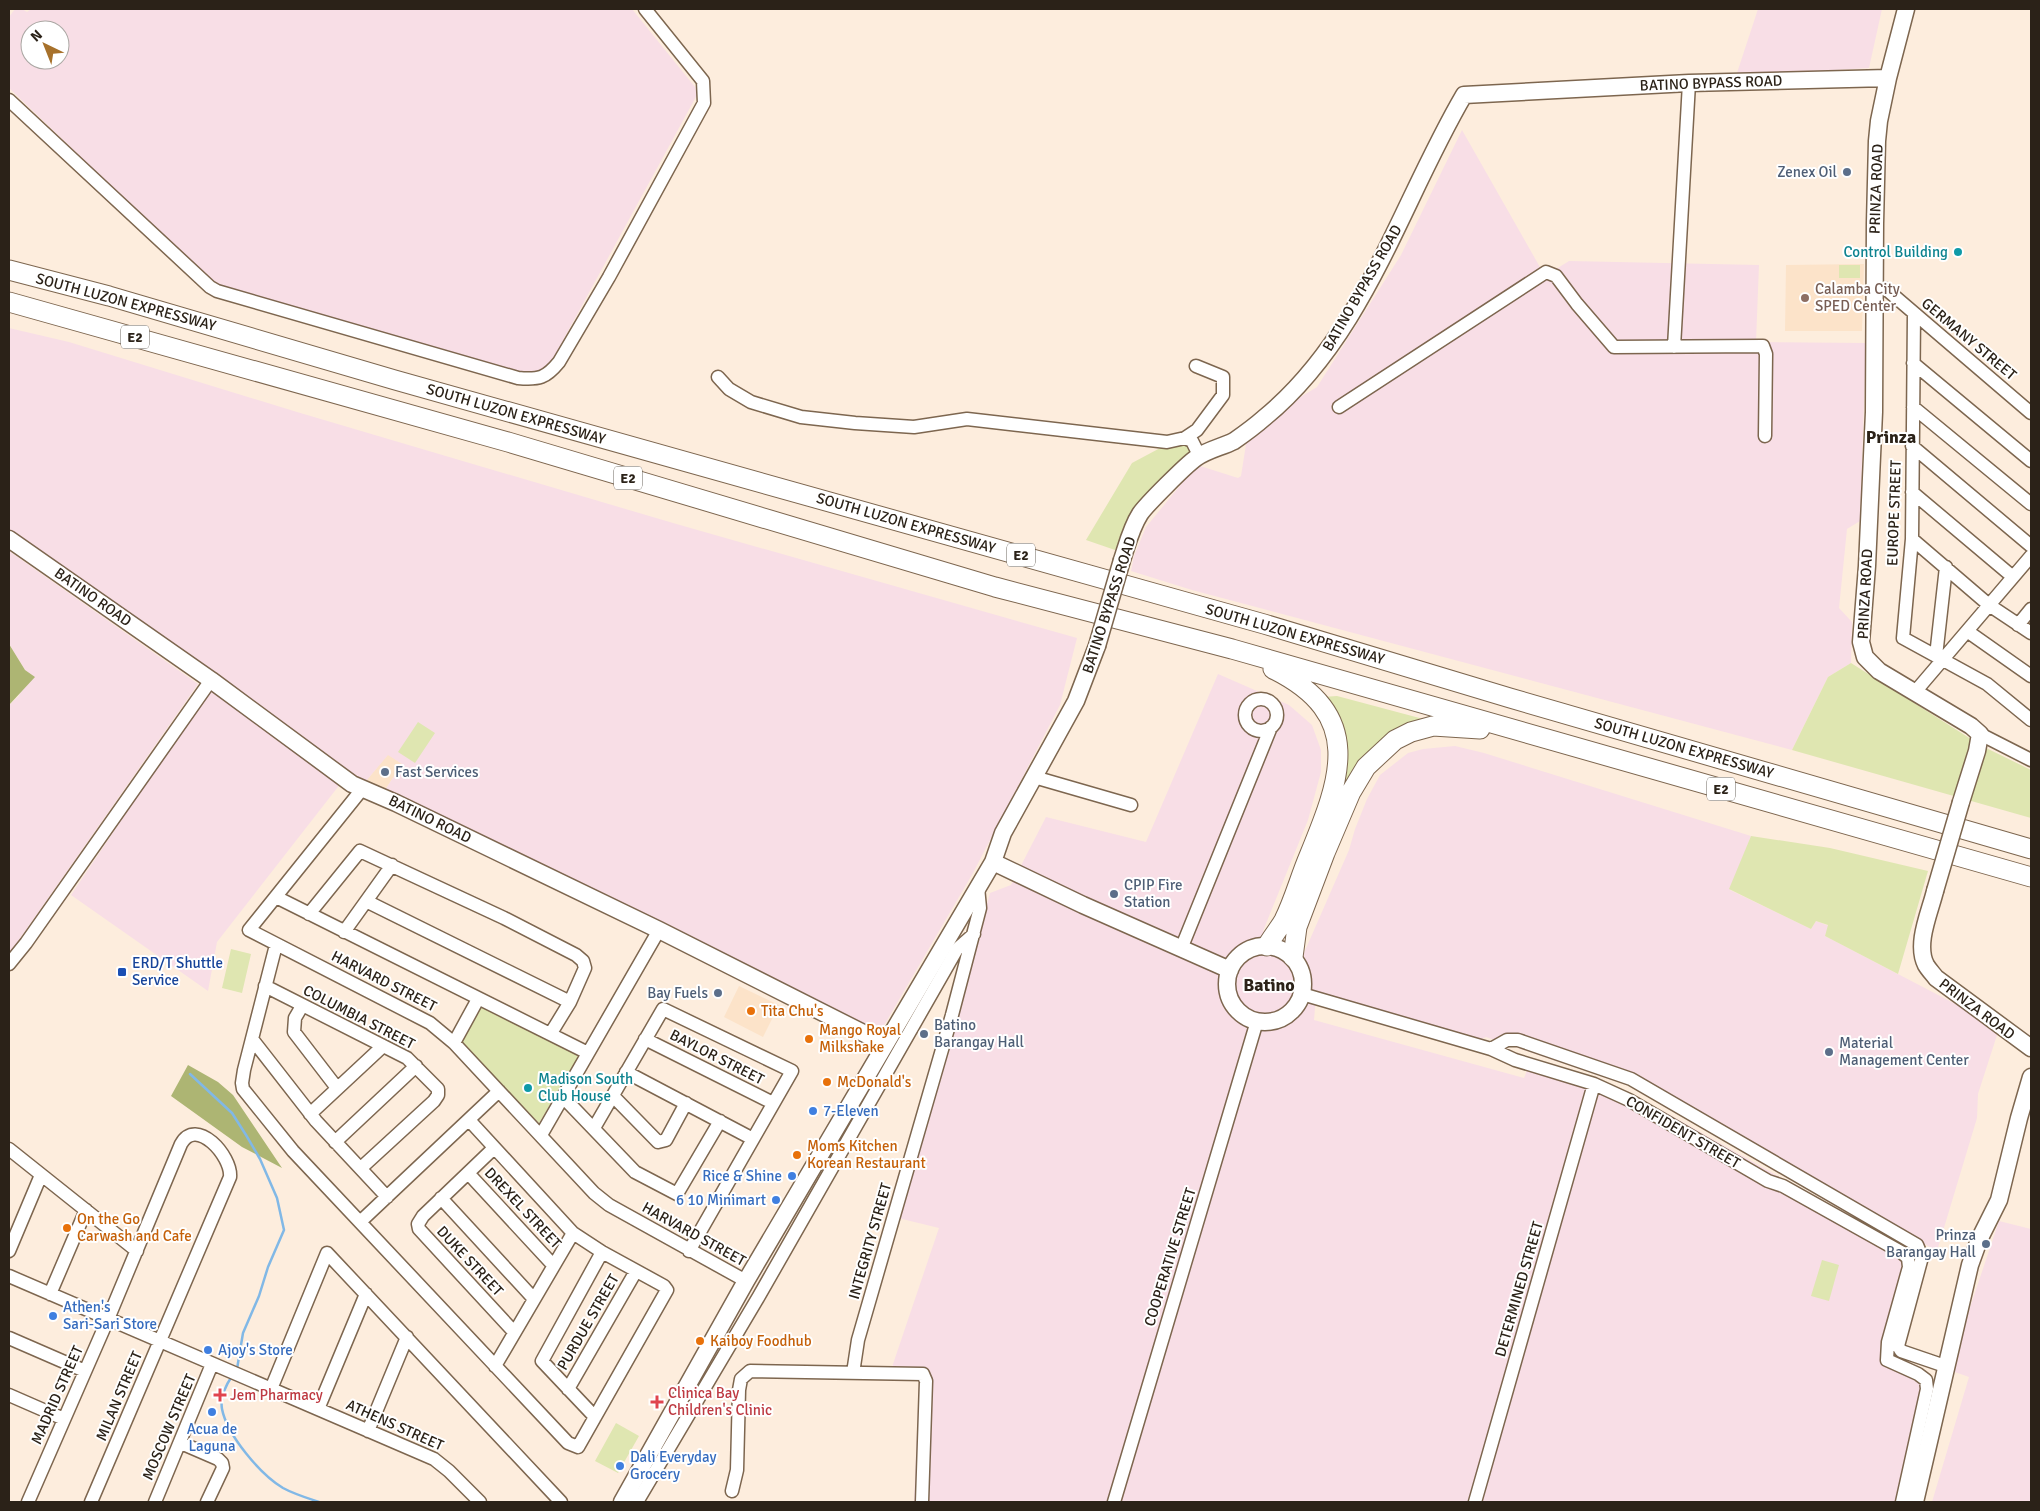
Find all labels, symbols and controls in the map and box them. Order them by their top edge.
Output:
north arrow [20,20,70,70]
text: N [27,26,46,45]
street label: BATINO BYPASS ROAD [1639,72,1783,94]
street label: PRINZA ROAD [1865,144,1887,234]
place label: Zenex Oil [1777,163,1837,181]
marker: Zenex Oil [1841,166,1853,178]
street label: BATINO BYPASS ROAD [1318,222,1406,354]
place label: Control Building [1843,243,1948,261]
marker: Control Building [1952,246,1964,258]
street label: SOUTH LUZON EXPRESSWAY [34,269,218,335]
place label: Calamba City SPED Center [1815,280,1900,315]
marker: Calamba City SPED Center [1799,292,1811,304]
street label: GERMANY STREET [1918,294,2021,384]
road number: E2 [121,326,149,348]
street label: SOUTH LUZON EXPRESSWAY [424,380,608,448]
district label: Prinza [1866,426,1916,448]
street label: EUROPE STREET [1883,459,1905,566]
road number: E2 [614,466,642,489]
street label: SOUTH LUZON EXPRESSWAY [814,489,998,557]
street label: BATINO BYPASS ROAD [1078,534,1140,676]
road number: E2 [1007,544,1035,566]
street label: PRINZA ROAD [1854,548,1876,640]
street label: BATINO ROAD [51,564,135,630]
street label: SOUTH LUZON EXPRESSWAY [1203,600,1387,668]
street label: SOUTH LUZON EXPRESSWAY [1592,714,1776,782]
place label: Fast Services [395,763,479,781]
marker: Fast Services [379,766,391,778]
road number: E2 [1707,778,1735,801]
street label: BATINO ROAD [386,791,474,847]
place label: CPIP Fire Station [1124,876,1182,911]
marker: CPIP Fire Station [1108,888,1120,900]
street label: HARVARD STREET [328,947,440,1016]
place label: ERD/T Shuttle Service [132,954,223,989]
marker: ERD/T Shuttle Service [116,966,128,978]
district label: Batino [1243,974,1295,996]
street label: PRINZA ROAD [1935,975,2019,1043]
street label: COLUMBIA STREET [300,981,418,1053]
place label: Bay Fuels [647,984,708,1002]
marker: Bay Fuels [712,987,724,999]
place label: Tita Chu's [761,1002,824,1020]
marker: Tita Chu's [745,1005,757,1017]
place label: Batino Barangay Hall [934,1016,1024,1051]
place label: Mango Royal Milkshake [819,1021,901,1056]
street label: BAYLOR STREET [667,1026,768,1089]
marker: Batino Barangay Hall [918,1028,930,1040]
marker: Mango Royal Milkshake [803,1033,815,1045]
place label: Material Management Center [1839,1034,1969,1069]
marker: Material Management Center [1823,1046,1835,1058]
place label: Madison South Club House [538,1070,633,1105]
place label: McDonald's [837,1073,912,1091]
marker: McDonald's [821,1076,833,1088]
marker: Madison South Club House [522,1082,534,1094]
street label: CONFIDENT STREET [1623,1092,1744,1172]
place label: 7-Eleven [823,1102,879,1120]
marker: 7-Eleven [807,1105,819,1117]
place label: Moms Kitchen Korean Restaurant [807,1137,926,1172]
marker: Moms Kitchen Korean Restaurant [791,1149,803,1161]
street label: DREXEL STREET [481,1164,566,1253]
place label: Rice & Shine [702,1167,782,1185]
marker: Rice & Shine [786,1170,798,1182]
street label: INTEGRITY STREET [845,1180,895,1301]
street label: COOPERATIVE STREET [1140,1185,1200,1328]
place label: 6 10 Minimart [676,1191,766,1209]
marker: 6 10 Minimart [770,1194,782,1206]
street label: HARVARD STREET [639,1198,750,1270]
place label: On the Go Carwash and Cafe [77,1210,192,1245]
street label: DETERMINED STREET [1491,1219,1547,1359]
marker: On the Go Carwash and Cafe [61,1222,73,1234]
street label: DUKE STREET [433,1222,507,1300]
place label: Prinza Barangay Hall [1886,1226,1976,1261]
marker: Prinza Barangay Hall [1980,1238,1992,1250]
street label: PURDUE STREET [553,1270,623,1373]
place label: Athen's Sari-Sari Store [63,1298,157,1333]
marker: Athen's Sari-Sari Store [47,1310,59,1322]
place label: Kaiboy Foodhub [710,1332,812,1350]
marker: Kaiboy Foodhub [694,1335,706,1347]
place label: Ajoy's Store [218,1341,293,1359]
street label: MADRID STREET [27,1342,87,1447]
marker: Ajoy's Store [202,1344,214,1356]
street label: MILAN STREET [92,1348,146,1443]
street label: MOSCOW STREET [138,1371,200,1483]
place label: Clinica Bay Children's Clinic [668,1384,772,1419]
place label: Jem Pharmacy [230,1386,323,1404]
marker: Jem Pharmacy [214,1389,226,1401]
street label: ATHENS STREET [343,1395,447,1455]
marker: Clinica Bay Children's Clinic [650,1395,664,1409]
marker: Acua de Laguna [206,1406,218,1418]
place label: Acua de Laguna [187,1420,237,1455]
place label: Dali Everyday Grocery [630,1448,716,1483]
marker: Dali Everyday Grocery [614,1460,626,1472]

